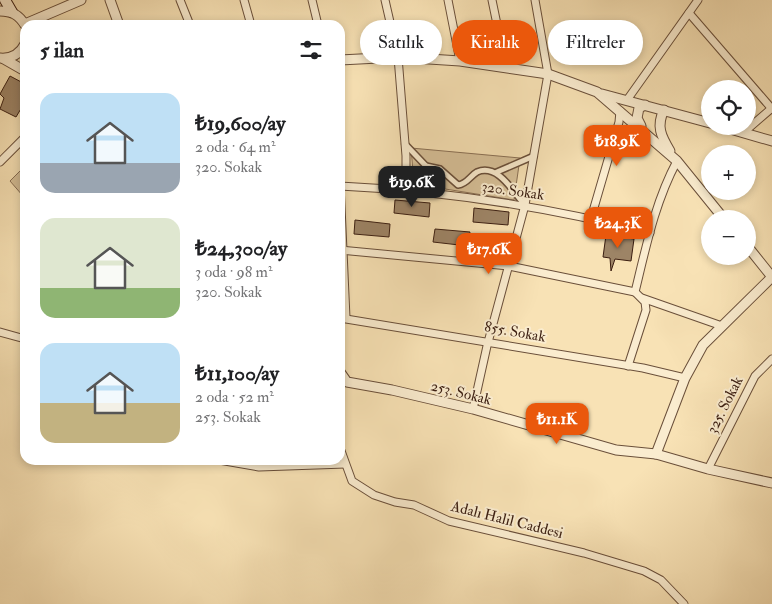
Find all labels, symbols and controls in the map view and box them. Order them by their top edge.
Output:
chip: Satılık [360,20,442,65]
chip: Kiralık [452,20,538,65]
chip: Filtreler [548,20,643,65]
icon: filters [297,36,325,64]
text: 5 ilan [40,37,84,64]
map controls [701,80,756,265]
button: locate [701,80,756,135]
text: ₺19,600/ay [195,110,285,137]
icon: home [80,113,140,173]
pin: ₺18.9K [576,124,658,167]
text: ₺18.9K [595,131,639,151]
text: 2 oda · 64 m² [195,137,275,157]
button: + [701,145,756,200]
text: 320. Sokak [195,157,262,177]
pin: ₺19.6K [371,166,453,208]
text: ₺19.6K [389,172,435,192]
street label: 320. Sokak [480,177,546,205]
pin: ₺24.3K [577,206,659,249]
button: − [701,210,756,265]
text: ₺24.3K [595,213,641,233]
pin: ₺17.6K [448,232,530,275]
text: ₺24,300/ay [195,235,287,262]
icon: home [80,238,140,298]
text: ₺17.6K [467,239,511,259]
text: 3 oda · 98 m² [195,262,273,282]
text: 320. Sokak [195,282,262,302]
street label: 855. Sokak [483,317,547,347]
text: ₺11,100/ay [195,360,279,387]
icon: home [80,363,140,423]
street label: 325. Sokak [703,373,747,437]
street label: 253. Sokak [429,376,493,410]
text: 2 oda · 52 m² [195,387,274,407]
pin: ₺11.1K [516,402,598,445]
text: 253. Sokak [195,407,261,427]
text: ₺11.1K [537,409,577,429]
street label: Adalı Halil Caddesi [448,497,565,543]

